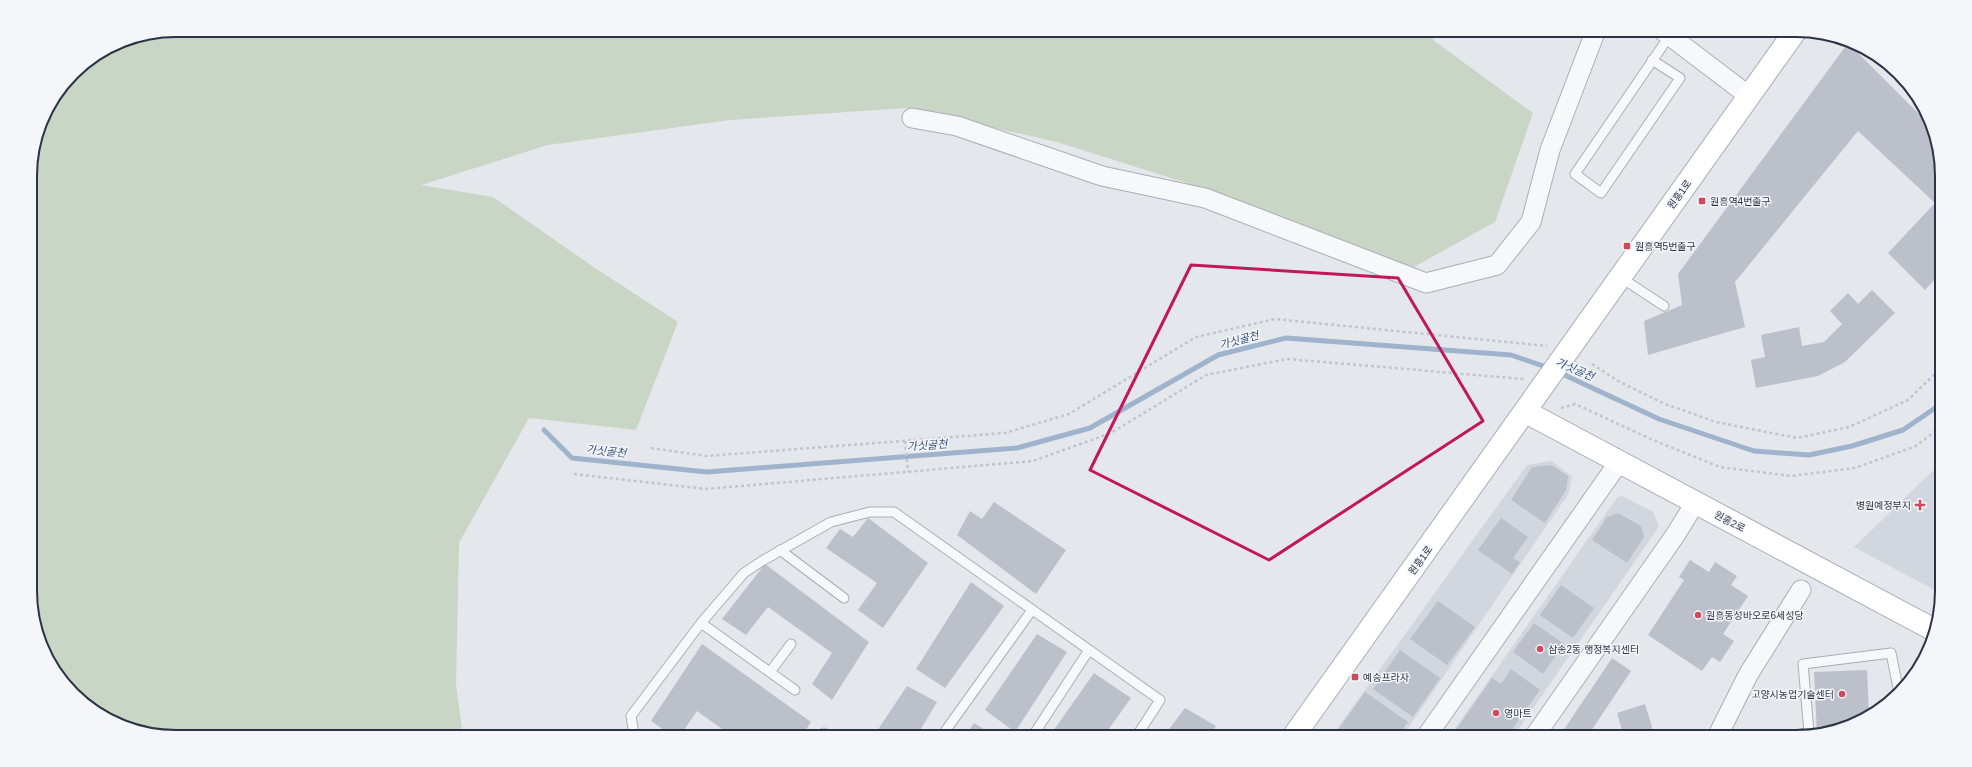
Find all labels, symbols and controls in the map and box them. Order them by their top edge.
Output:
street label: 원흥1로 [1665,178,1694,211]
marker: 원흥역4번출구 [1697,196,1707,206]
place label: 원흥역4번출구 [1710,196,1771,207]
marker: 원흥역5번출구 [1622,241,1632,251]
place label: 원흥역5번출구 [1635,241,1696,252]
water label: 가싯골천 [1218,328,1262,351]
water label: 가싯골천 [1554,356,1598,383]
water label: 가싯골천 [906,437,949,452]
water label: 가싯골천 [585,443,629,459]
marker: 병원예정부지 [1914,499,1926,511]
place label: 병원예정부지 [1856,500,1911,511]
street label: 원흥2로 [1712,509,1747,534]
street label: 원흥1로 [1406,544,1435,577]
marker: 원흥동성바오로6세성당 [1693,610,1703,620]
place label: 원흥동성바오로6세성당 [1706,610,1804,621]
marker: 삼송2동 행정복지센터 [1535,644,1545,654]
place label: 삼송2동 행정복지센터 [1548,644,1639,655]
marker: 예승프라자 [1350,672,1360,682]
place label: 예승프라자 [1363,672,1410,683]
place label: 고양시농업기술센터 [1751,689,1834,700]
marker: 고양시농업기술센터 [1837,689,1847,699]
marker: 영마트 [1491,708,1501,718]
place label: 영마트 [1504,708,1532,719]

